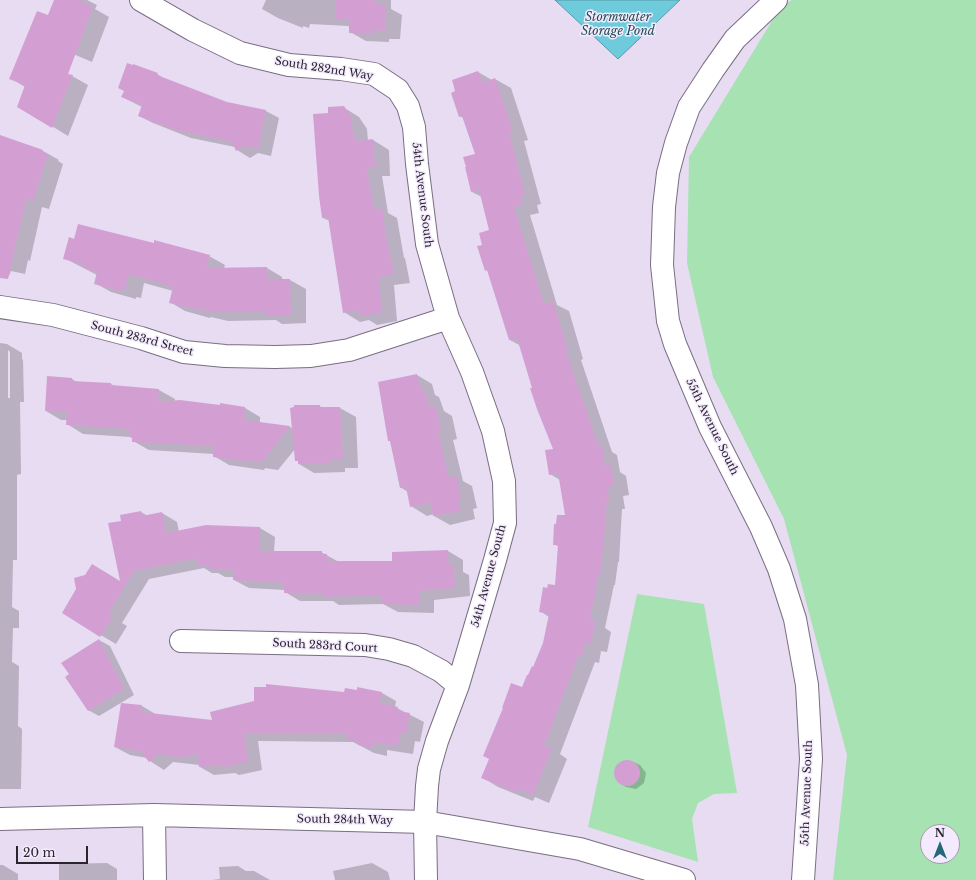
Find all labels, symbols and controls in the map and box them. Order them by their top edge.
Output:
water label: Stormwater Storage Pond [581,11,655,39]
street label: South 282nd Way [274,55,374,83]
street label: 54th Avenue South [409,142,435,248]
street label: South 283rd Street [89,319,195,359]
street label: 55th Avenue South [683,377,741,477]
street label: 54th Avenue South [469,523,509,629]
street label: South 283rd Court [272,637,378,655]
street label: 55th Avenue South [799,740,815,846]
street label: South 284th Way [297,813,393,827]
north arrow [920,824,960,864]
text: N [935,826,945,840]
scale bar [18,838,90,864]
text: 20 m [23,845,55,860]

